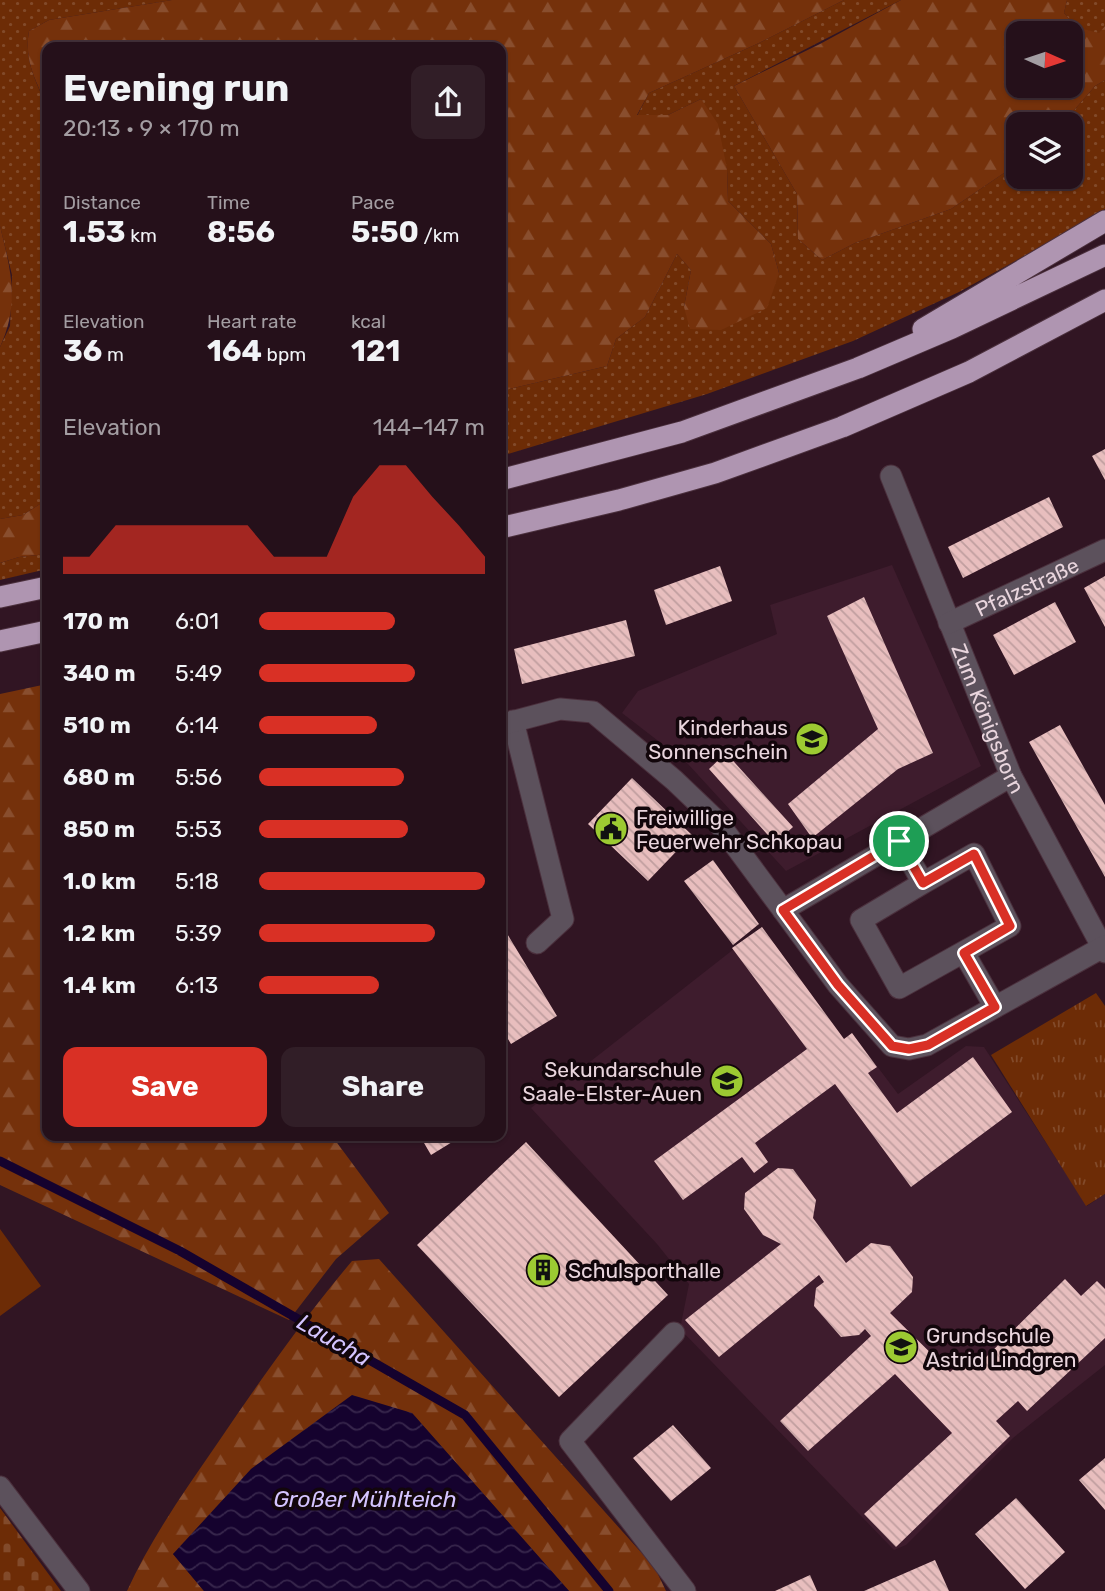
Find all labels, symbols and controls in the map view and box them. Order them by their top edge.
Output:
north arrow [1006,21,1083,98]
map controls [1006,21,1083,189]
text: Evening run [63,65,289,111]
button: share [411,65,485,139]
button: layers [1006,112,1083,189]
text: 20:13 · 9 × 170 m [63,114,240,142]
text: Distance [63,191,141,214]
text: Time [207,191,250,214]
text: Pace [351,191,395,214]
text: 1.53 [63,214,126,250]
text: 8:56 [207,214,275,250]
text: 5:50 [351,214,419,250]
text: km [126,224,157,247]
text: /km [419,224,459,247]
text: Elevation [63,310,144,333]
text: Heart rate [207,310,297,333]
text: kcal [351,310,386,333]
text: 36 [63,333,102,369]
text: 164 [207,333,262,369]
text: 121 [351,333,400,369]
text: m [102,343,124,366]
text: bpm [262,343,306,366]
text: Elevation [63,413,162,441]
text: 144–147 m [373,413,485,441]
street label: Pfalzstraße [971,552,1083,621]
text: 170 m [63,607,129,635]
text: 6:01 [175,607,219,635]
street label: Zum Königsborn [947,640,1030,797]
text: 340 m [63,659,135,687]
text: 5:49 [175,659,222,687]
text: 510 m [63,711,131,739]
text: 6:14 [175,711,219,739]
place label: Kinderhaus Sonnenschein [648,715,788,764]
school or university icon: Kinderhaus Sonnenschein [793,720,831,758]
text: 680 m [63,763,135,791]
text: 5:56 [175,763,222,791]
place label: Freiwillige Feuerwehr Schkopau [636,805,843,854]
public building icon: Freiwillige Feuerwehr Schkopau [592,810,630,848]
pin [869,811,929,871]
text: 850 m [63,815,135,843]
text: 5:53 [175,815,222,843]
icon: arrive [880,822,918,860]
text: 1.0 km [63,867,136,895]
text: 5:18 [175,867,219,895]
text: 1.2 km [63,919,135,947]
text: 5:39 [175,919,222,947]
text: 1.4 km [63,971,136,999]
text: 6:13 [175,971,218,999]
button: Save [63,1047,267,1127]
button: Share [281,1047,485,1127]
place label: Sekundarschule Saale-Elster-Auen [523,1057,702,1106]
school or university icon: Sekundarschule Saale-Elster-Auen [708,1062,746,1100]
building icon: Schulsporthalle [524,1251,562,1289]
place label: Schulsporthalle [568,1258,721,1283]
water label: Laucha [292,1308,376,1372]
place label: Grundschule Astrid Lindgren [926,1323,1077,1372]
school or university icon: Grundschule Astrid Lindgren [882,1328,920,1366]
water label: Großer Mühlteich [273,1485,457,1513]

